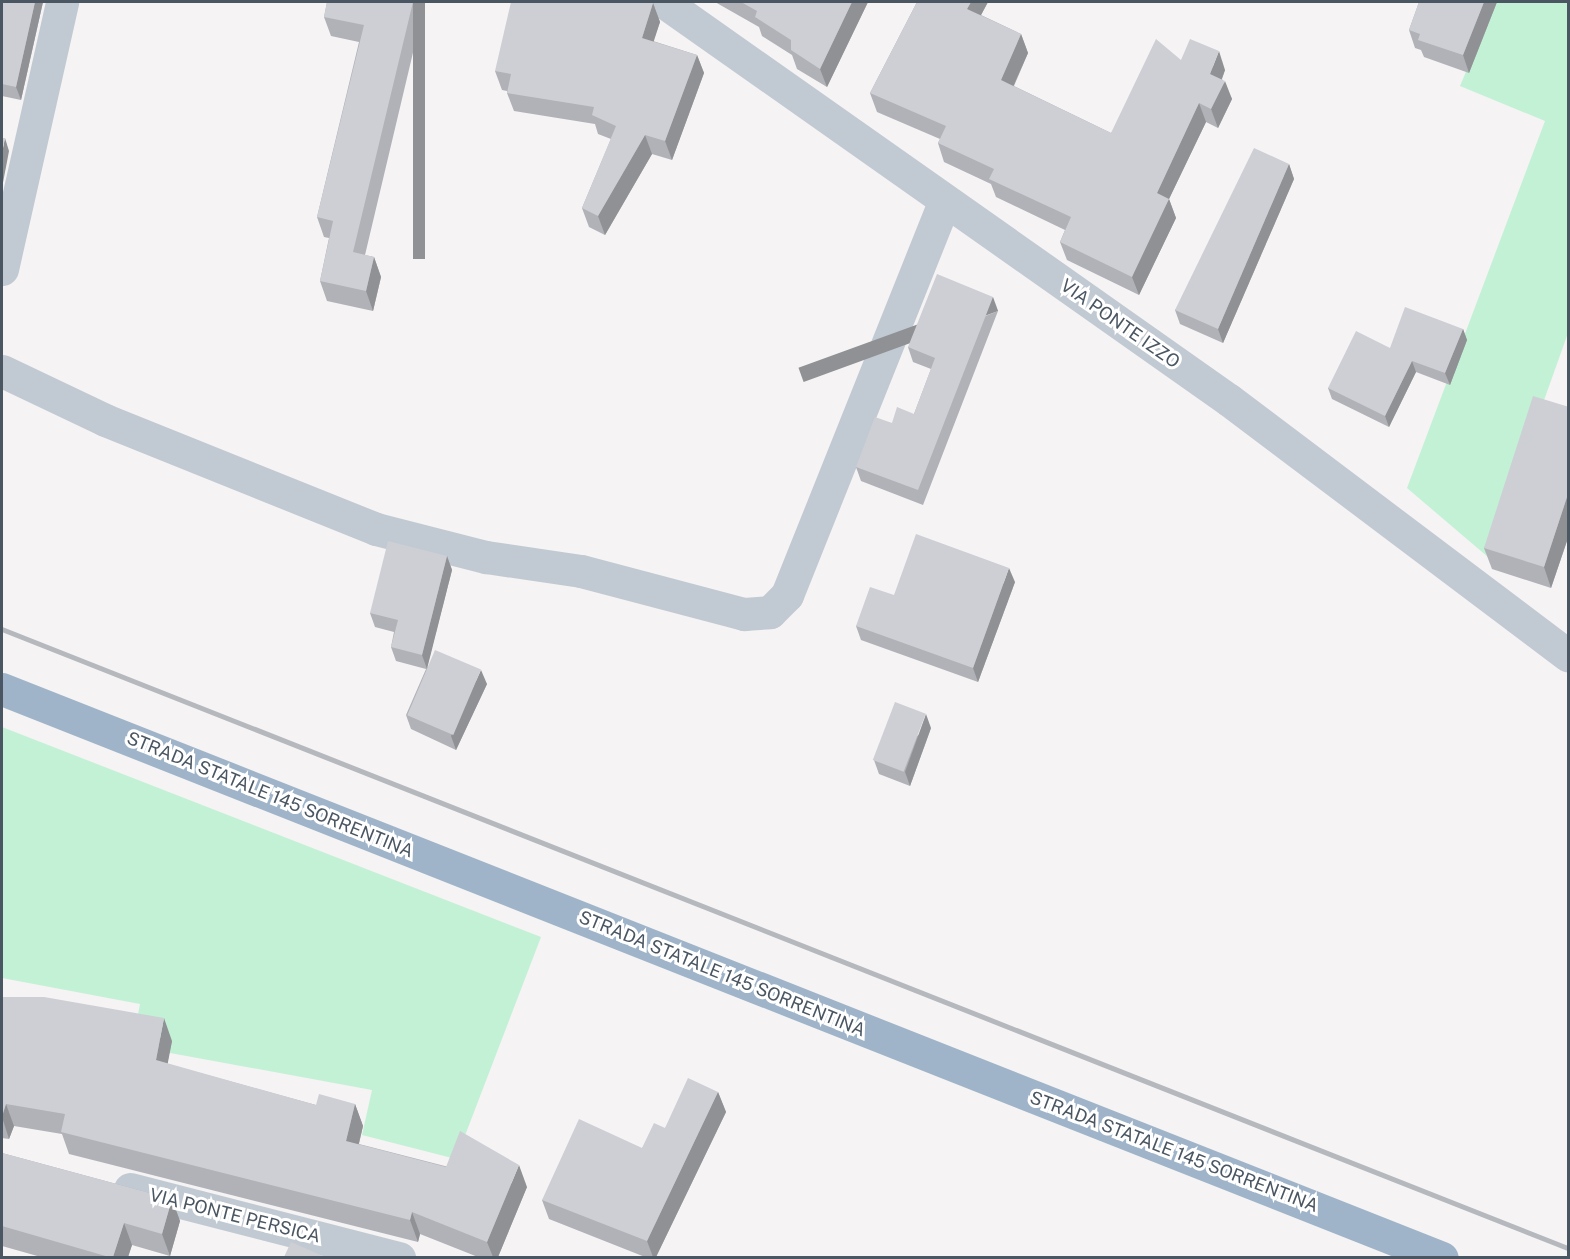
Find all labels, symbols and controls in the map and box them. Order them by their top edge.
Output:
street label: VIA PONTE IZZO [1056,275,1184,373]
street label: STRADA STATALE 145 SORRENTINA [124,727,416,863]
street label: STRADA STATALE 145 SORRENTINA [576,906,868,1042]
street label: STRADA STATALE 145 SORRENTINA [1027,1087,1321,1217]
street label: VIA PONTE PERSICA [147,1184,323,1248]

